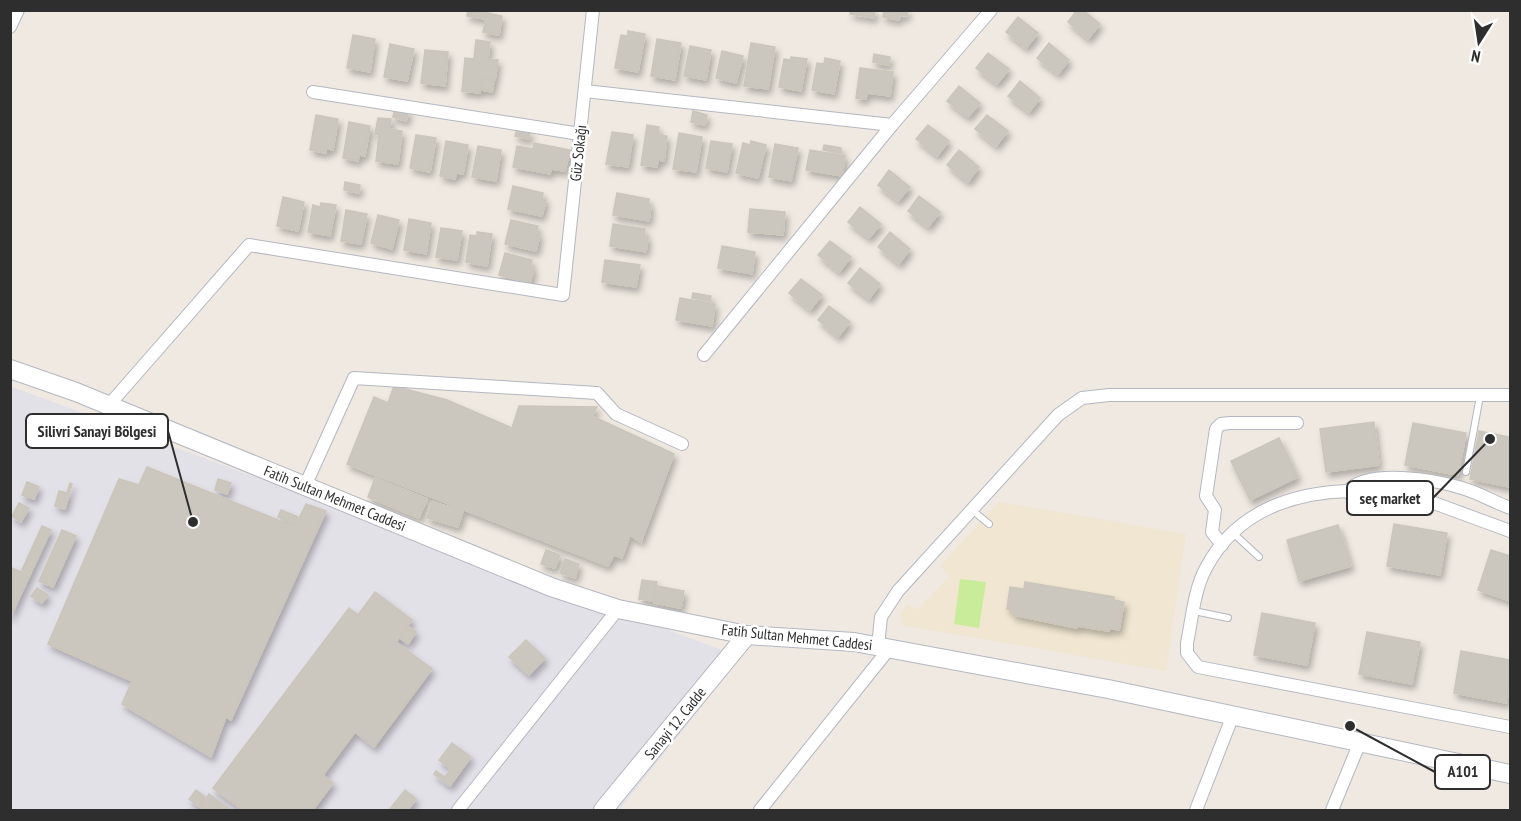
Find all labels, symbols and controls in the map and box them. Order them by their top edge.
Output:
north arrow [1449,12,1509,72]
text: N [1470,46,1482,67]
street label: Güz Sokağı [566,124,590,182]
callout: Silivri Sanayi Bölgesi [26,414,168,448]
text: Silivri Sanayi Bölgesi [38,421,157,441]
street label: Fatih Sultan Mehmet Caddesi [261,461,409,535]
callout: seç market [1347,481,1433,515]
text: seç market [1360,488,1421,508]
street label: Fatih Sultan Mehmet Caddesi [721,620,873,654]
street label: Sanayi 12. Cadde [640,683,710,763]
callout: A101 [1435,755,1490,789]
text: A101 [1447,761,1478,781]

